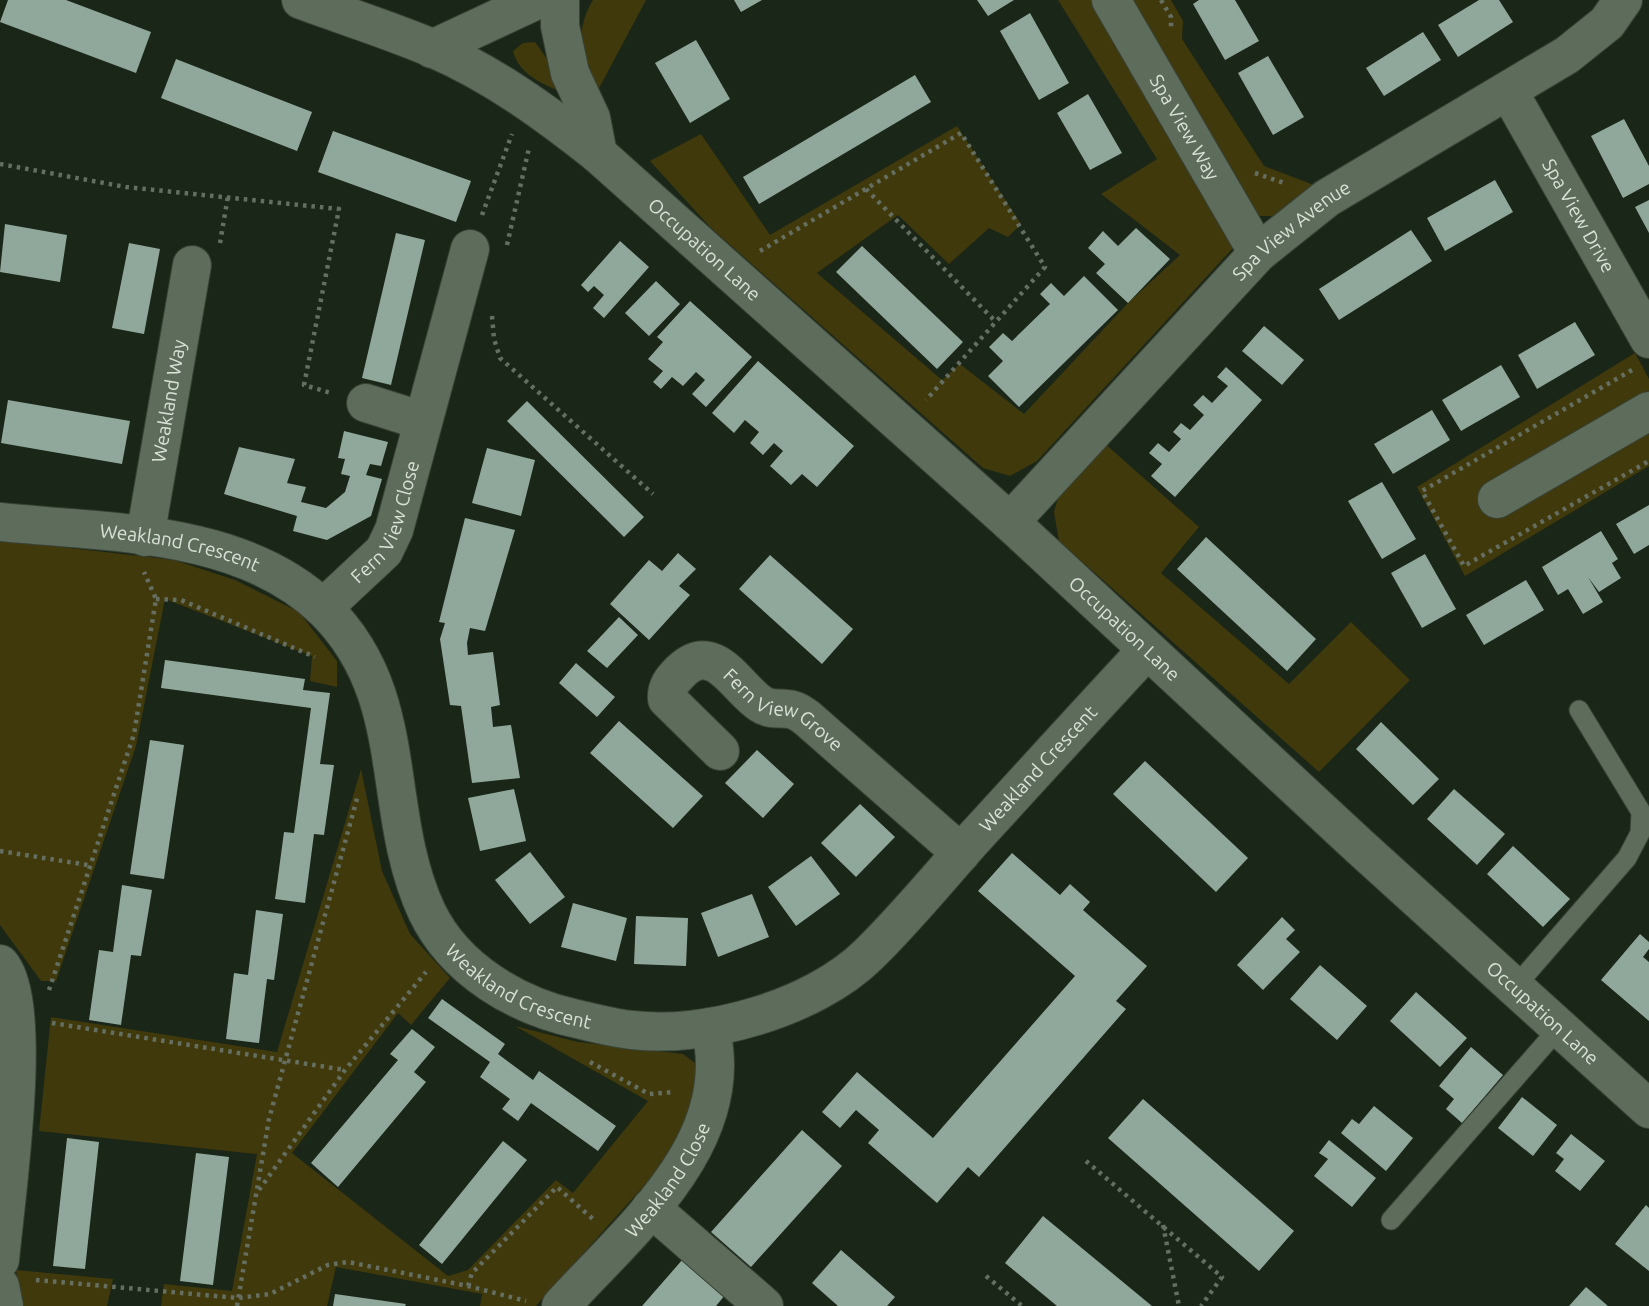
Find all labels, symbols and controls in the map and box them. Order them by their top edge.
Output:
street label: Spa View Way [1146,70,1224,184]
street label: Spa View Drive [1538,155,1620,276]
street label: Spa View Avenue [1228,176,1354,285]
street label: Occupation Lane [644,193,765,305]
street label: Weakland Way [147,338,190,464]
street label: Fern View Close [346,458,423,587]
street label: Weakland Crescent [99,519,264,576]
street label: Occupation Lane [1065,572,1185,685]
street label: Fern View Grove [719,664,848,755]
street label: Weakland Crescent [974,700,1102,836]
street label: Weakland Crescent [441,939,594,1033]
street label: Occupation Lane [1482,956,1603,1069]
street label: Weakland Close [621,1119,714,1242]

